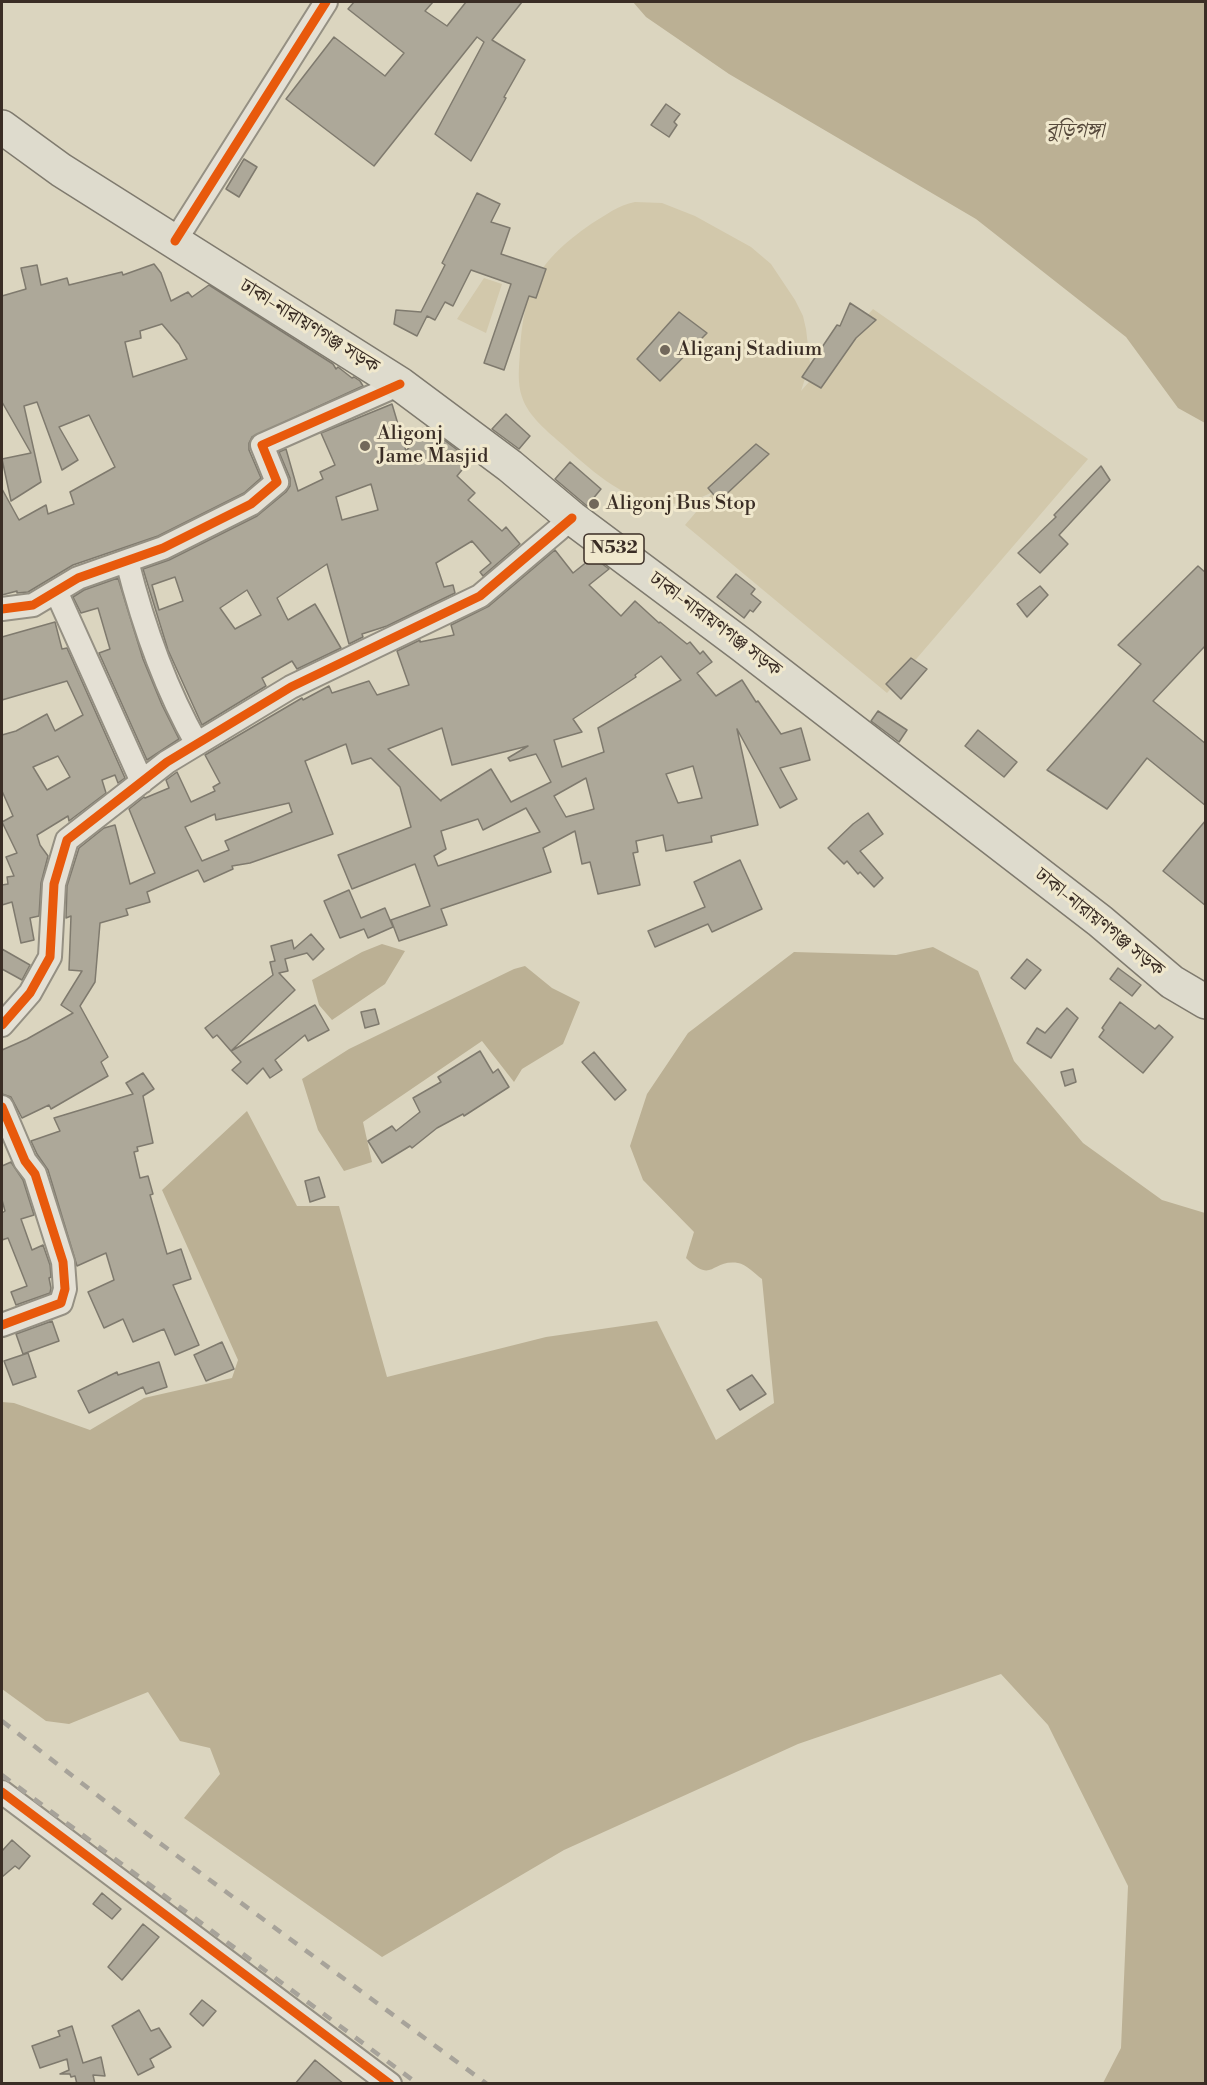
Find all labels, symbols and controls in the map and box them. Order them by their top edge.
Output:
water label: বুড়িগঙ্গা [1046,119,1104,145]
street label: ঢাকা-নারায়ণগঞ্জ সড়ক [235,275,383,379]
place label: Aliganj Stadium [677,338,822,362]
marker: Aliganj Stadium [658,343,672,357]
place label: Aligonj Jame Masjid [377,422,488,469]
marker: Aligonj Jame Masjid [358,439,372,453]
place label: Aligonj Bus Stop [606,492,756,516]
marker: Aligonj Bus Stop [587,497,601,511]
road number: N532 [584,534,644,564]
street label: ঢাকা-নারায়ণগঞ্জ সড়ক [644,567,786,683]
street label: ঢাকা-নারায়ণগঞ্জ সড়ক [1029,863,1169,983]

